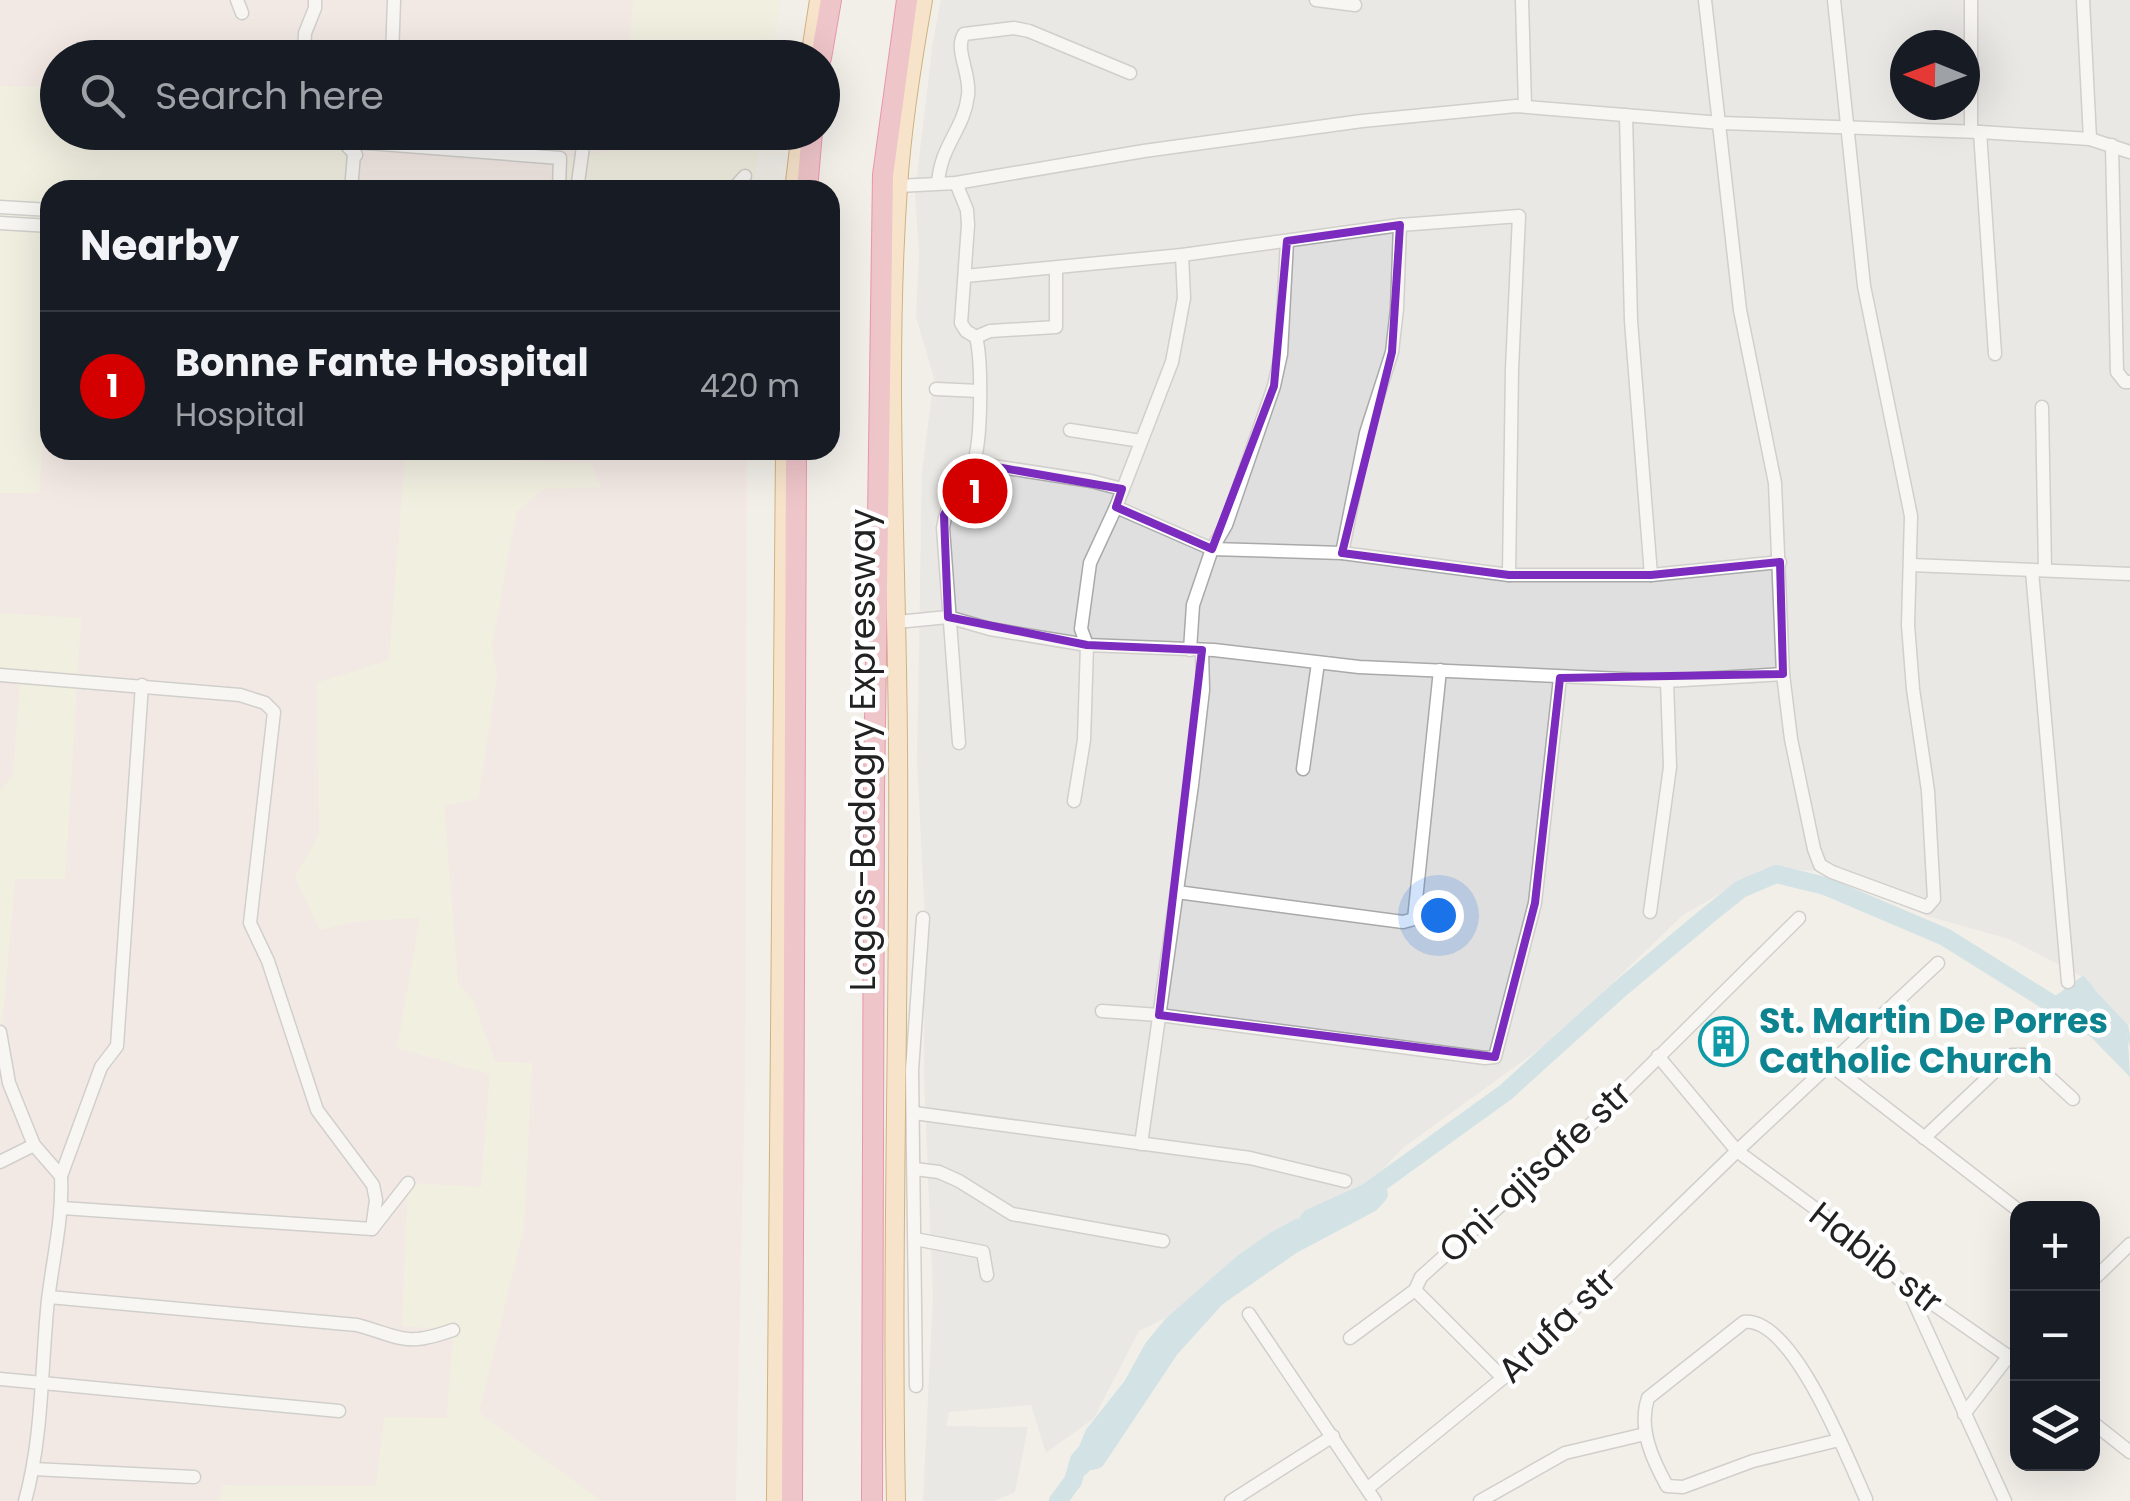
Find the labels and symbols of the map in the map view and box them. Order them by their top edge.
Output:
north arrow [1890,30,1980,120]
pin: 1 [942,454,1008,528]
street label: Lagos-Badagry Expressway [838,509,887,991]
your location [1413,890,1464,941]
place label: St. Martin De Porres Catholic Church [1759,996,2108,1085]
building icon: St. Martin De Porres Catholic Church [1698,1015,1750,1067]
street label: Oni-ajisafe str [1428,1069,1642,1274]
street label: Habib str [1799,1190,1953,1325]
street label: Arufa str [1487,1256,1627,1394]

